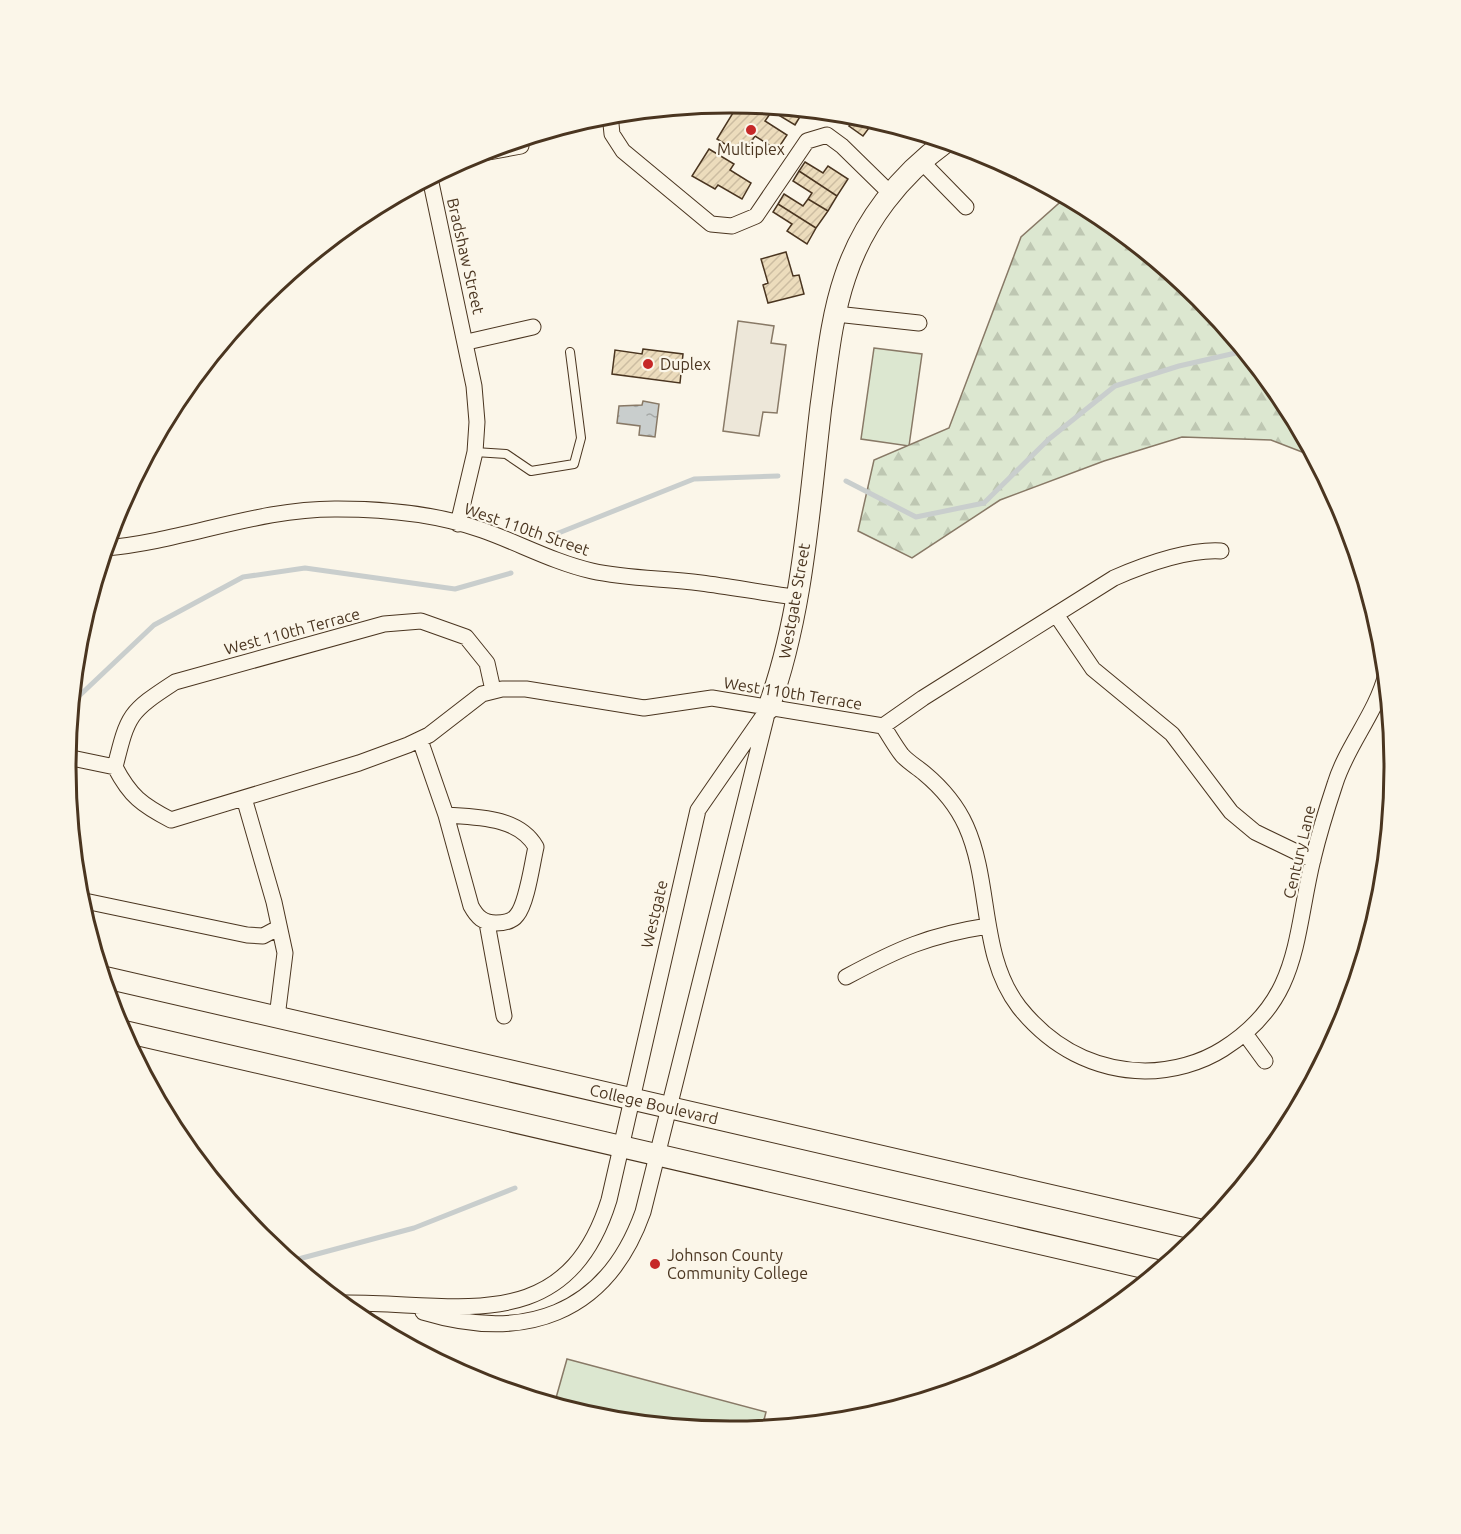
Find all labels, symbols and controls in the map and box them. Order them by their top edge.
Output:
marker: Multiplex [744,123,758,137]
place label: Multiplex [717,140,785,158]
street label: Bradshaw Street [444,196,488,317]
place label: Duplex [660,355,711,373]
marker: Duplex [641,357,655,371]
street label: West 110th Street [462,499,593,559]
street label: Westgate Street [775,541,813,660]
street label: West 110th Terrace [222,604,362,658]
street label: West 110th Terrace [722,673,864,713]
street label: Century Lane [1280,804,1318,900]
street label: Westgate [637,878,671,950]
street label: College Boulevard [588,1080,720,1128]
place label: Johnson County Community College [667,1246,808,1282]
marker: Johnson County Community College [648,1257,662,1271]

